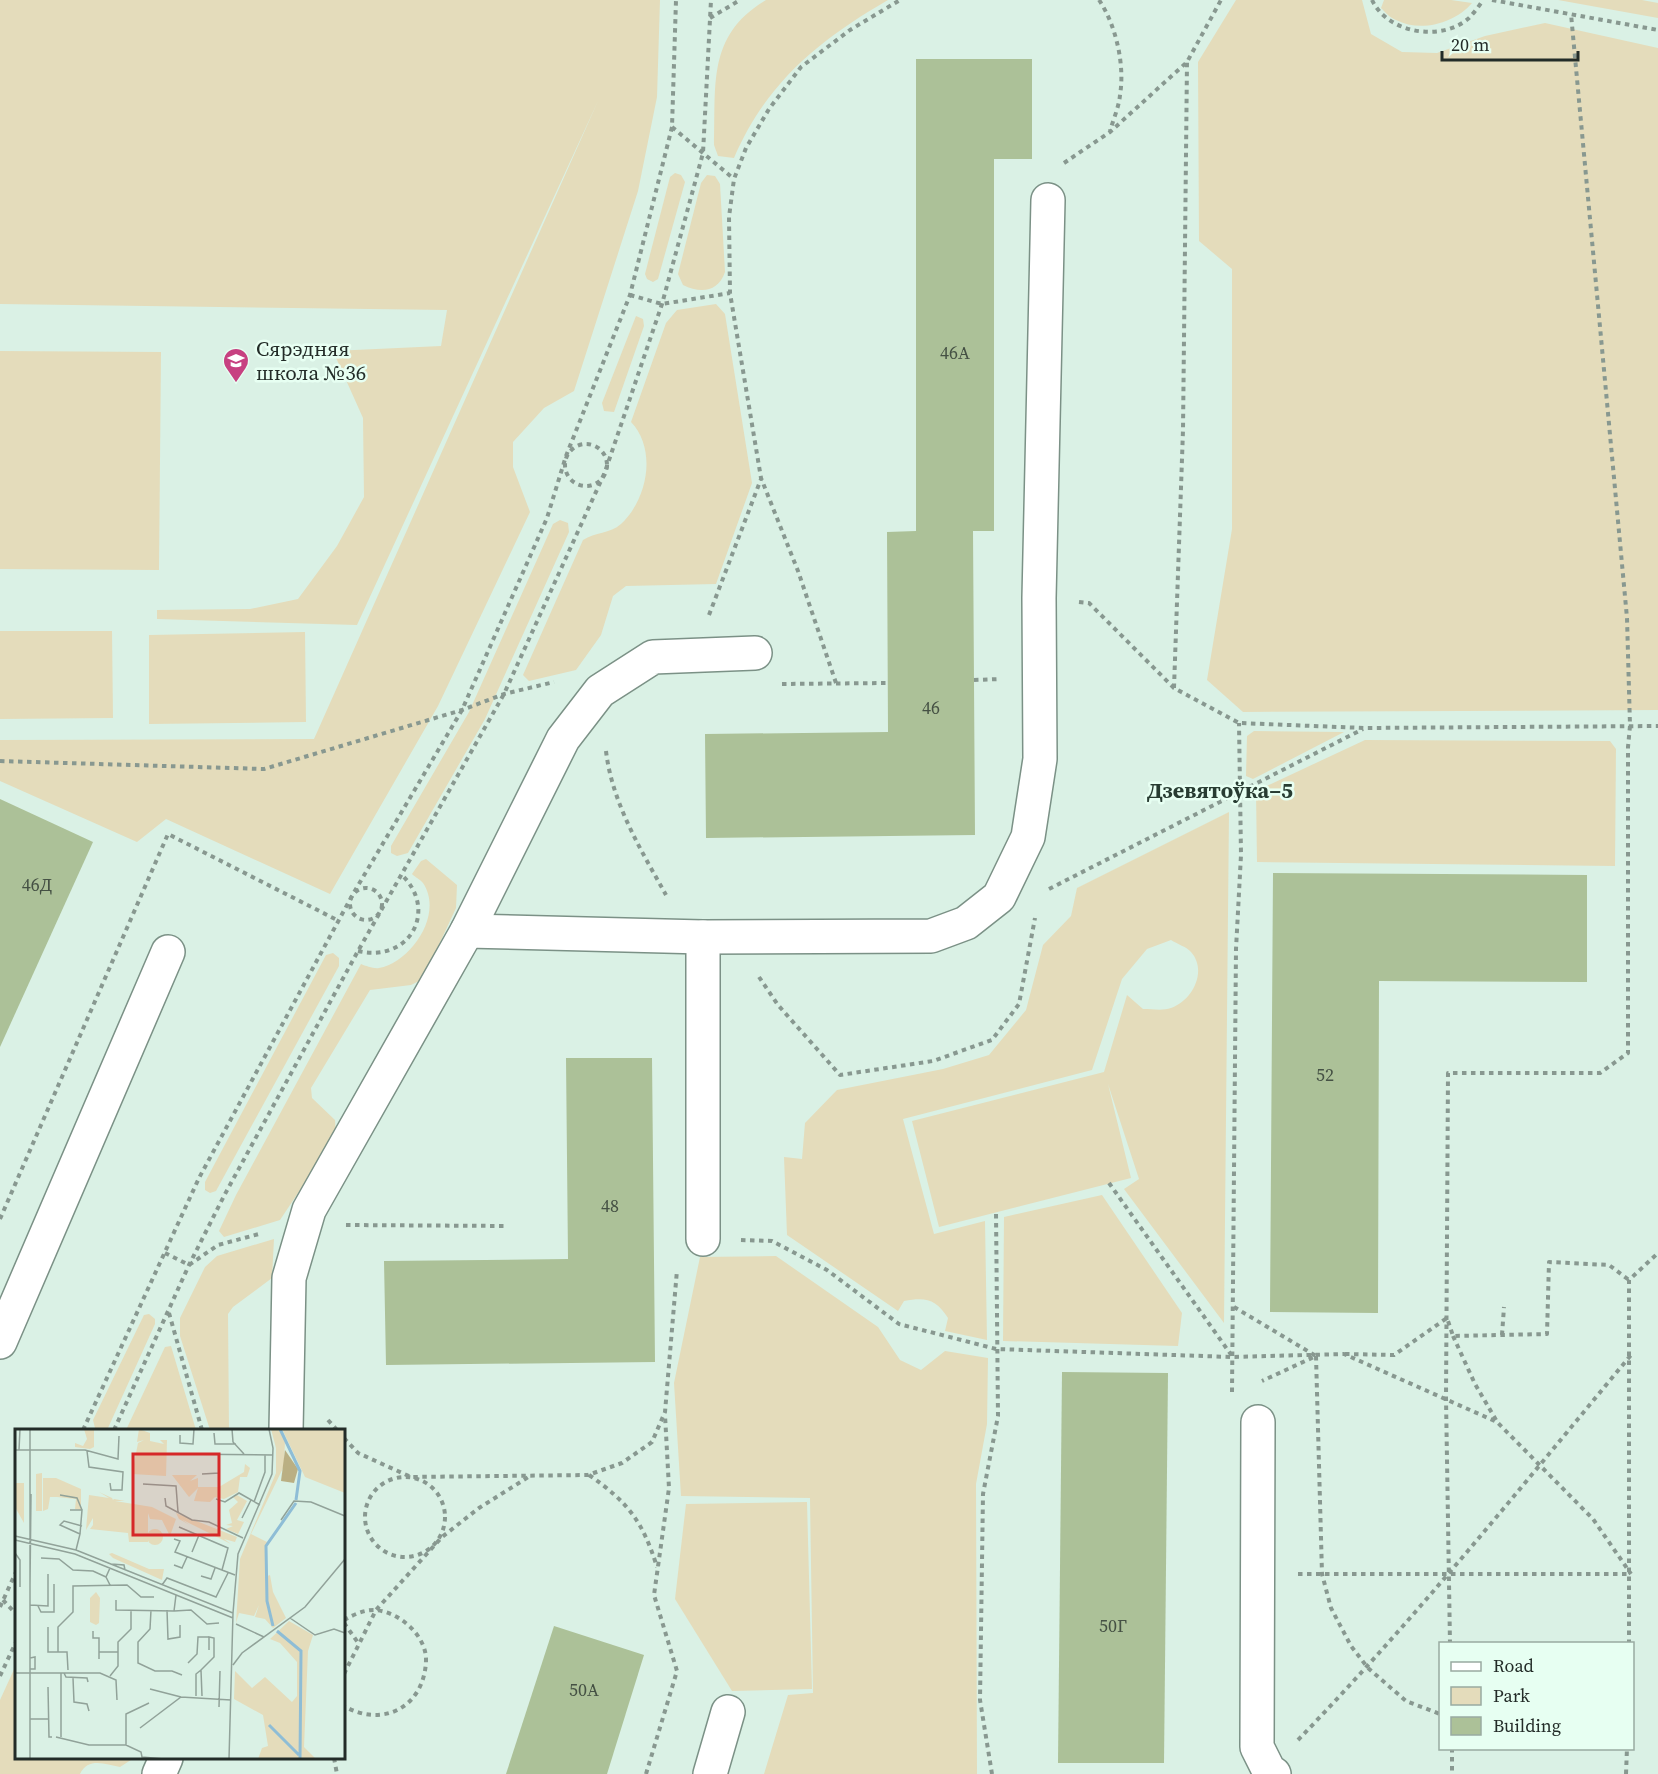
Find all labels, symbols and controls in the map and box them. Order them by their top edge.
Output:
scale bar [1442,24,1578,62]
text: 20 m [1451,32,1489,57]
place label: Сярэдняя школа №36 [256,334,366,387]
house number: 46А [940,340,970,365]
school or university icon: Сярэдняя школа №36 [221,346,251,384]
house number: 46 [922,695,940,720]
district label: Дзевятоўка–5 [1147,775,1293,805]
house number: 46Д [22,872,52,897]
house number: 52 [1316,1062,1334,1087]
house number: 48 [601,1193,619,1218]
inset map [15,1429,345,1759]
house number: 50Г [1099,1613,1127,1638]
legend [1439,1642,1634,1750]
text: Road [1493,1653,1534,1678]
house number: 50А [569,1677,599,1702]
text: Park [1493,1683,1530,1708]
text: Building [1493,1713,1561,1738]

